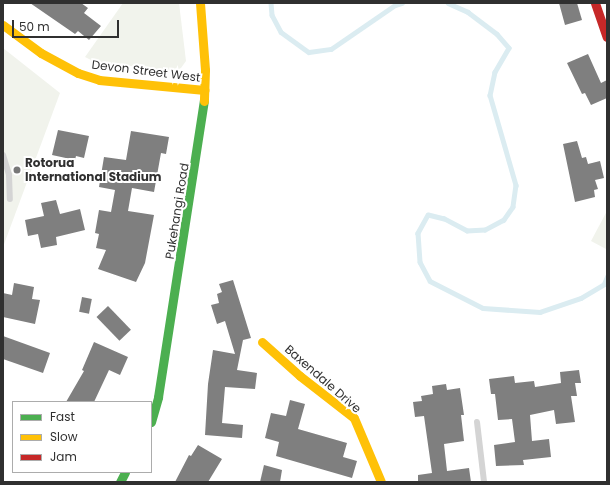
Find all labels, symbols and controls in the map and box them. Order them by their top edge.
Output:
scale bar [14,12,121,38]
text: 50 m [19,18,50,35]
street label: Devon Street West [91,57,201,85]
place label: Rotorua International Stadium [25,156,162,184]
street label: Pukehangi Road [162,162,192,260]
marker: Rotorua International Stadium [12,165,22,175]
street label: Baxendale Drive [282,342,364,416]
legend [12,401,152,473]
text: Fast [50,408,75,425]
text: Slow [50,428,78,445]
text: Jam [50,448,77,465]

